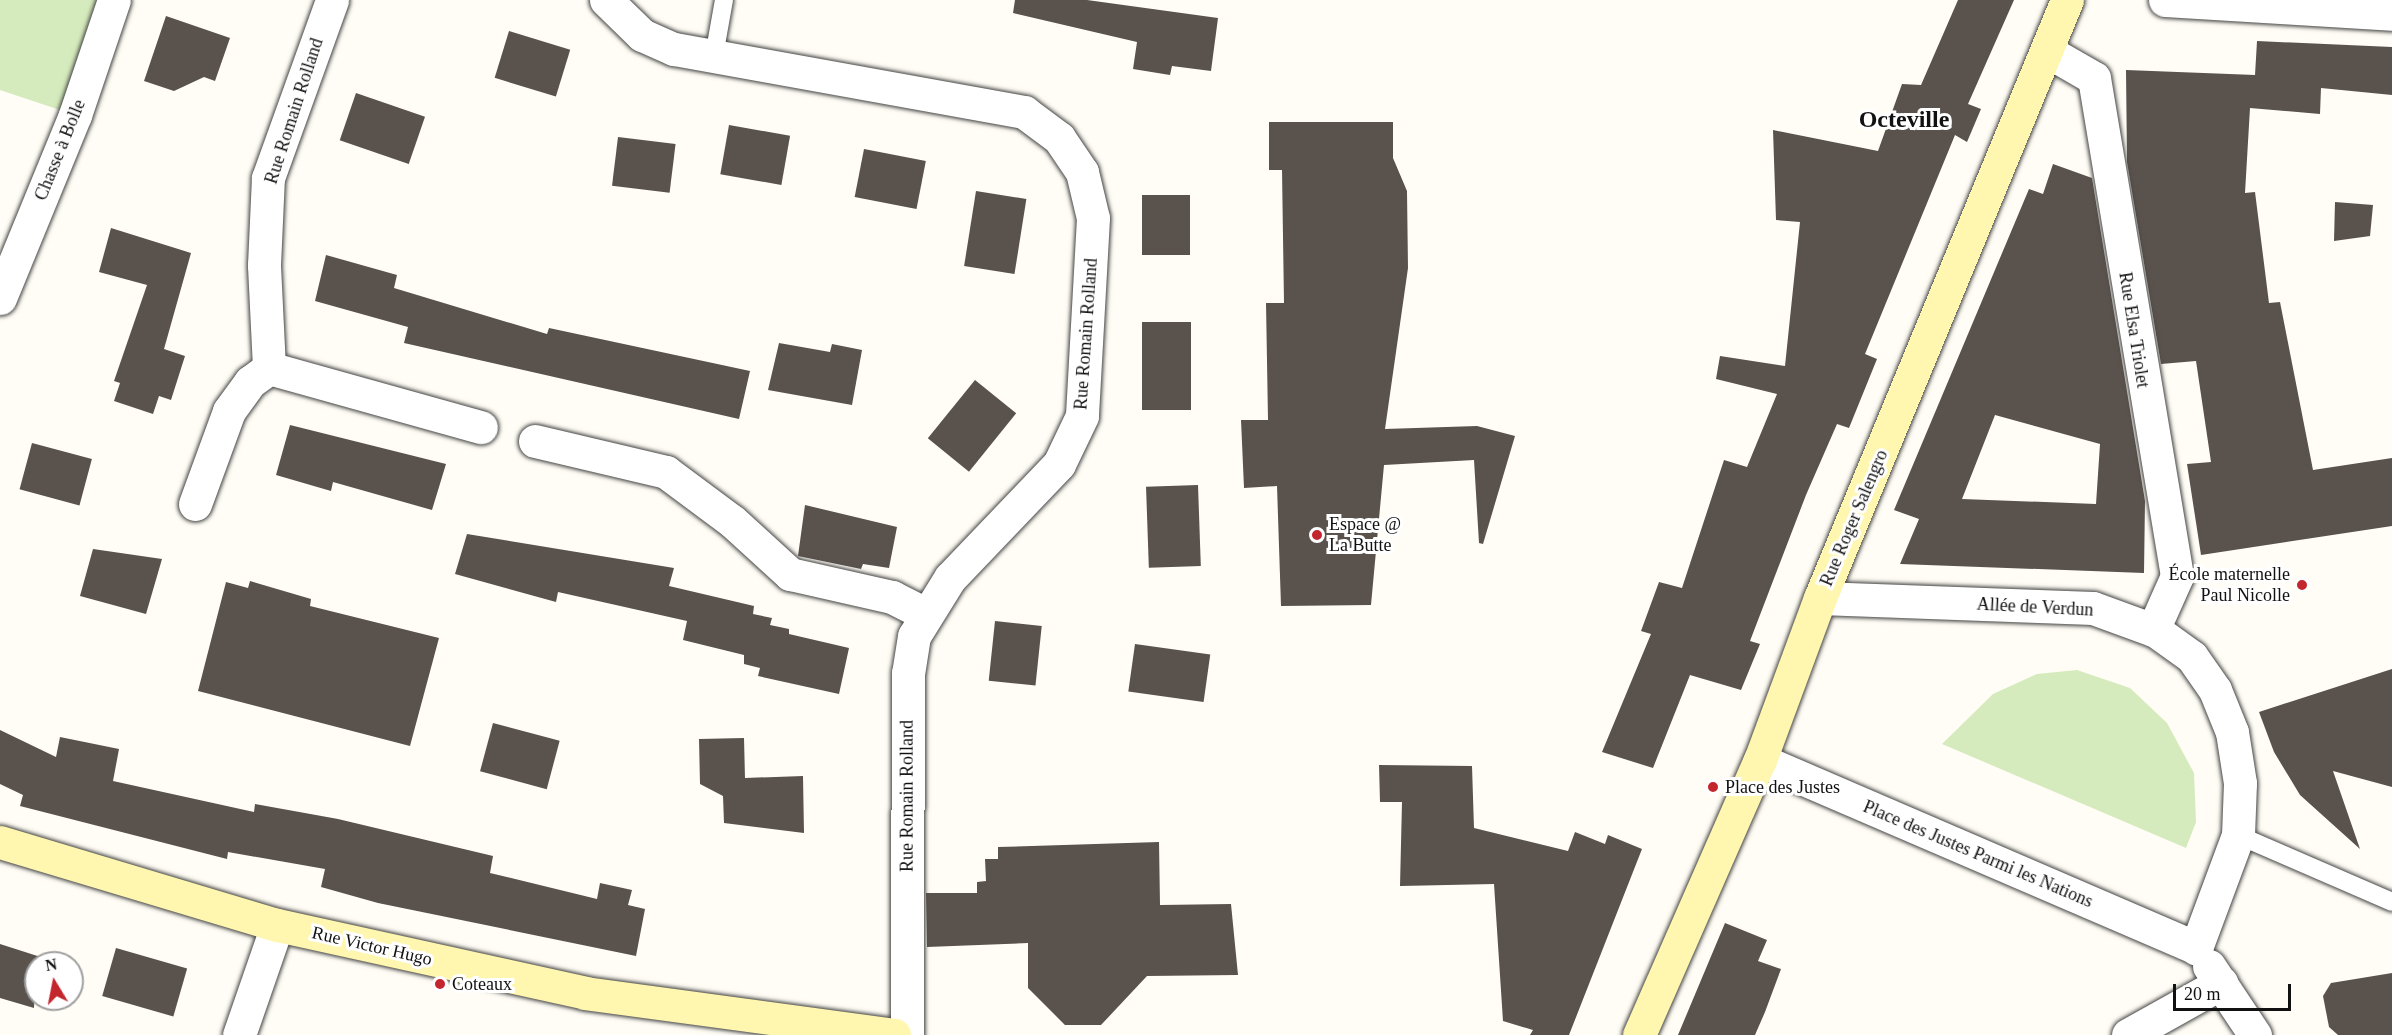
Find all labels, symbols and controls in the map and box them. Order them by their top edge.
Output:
street label: Rue Romain Rolland [260,35,328,187]
street label: Chasse à Bolle [30,96,90,204]
district label: Octeville [1859,106,1949,134]
street label: Rue Romain Rolland [1070,257,1102,411]
street label: Rue Elsa Triolet [2114,270,2154,390]
street label: Rue Roger Salengro [1816,447,1892,589]
place label: Espace @ La Butte [1329,514,1401,556]
marker: Espace @ La Butte [1310,528,1324,542]
place label: École maternelle Paul Nicolle [2169,564,2290,606]
marker: École maternelle Paul Nicolle [2295,578,2309,592]
street label: Allée de Verdun [1976,593,2094,621]
street label: Rue Romain Rolland [896,720,918,872]
place label: Place des Justes [1725,776,1840,798]
marker: Place des Justes [1706,780,1720,794]
street label: Place des Justes Parmi les Nations [1860,796,2096,912]
street label: Rue Victor Hugo [310,922,434,970]
north arrow [24,951,84,1011]
text: N [44,955,58,974]
scale bar [2176,972,2294,1010]
place label: Coteaux [452,973,512,995]
marker: Coteaux [433,977,447,991]
text: 20 m [2184,984,2221,1004]

